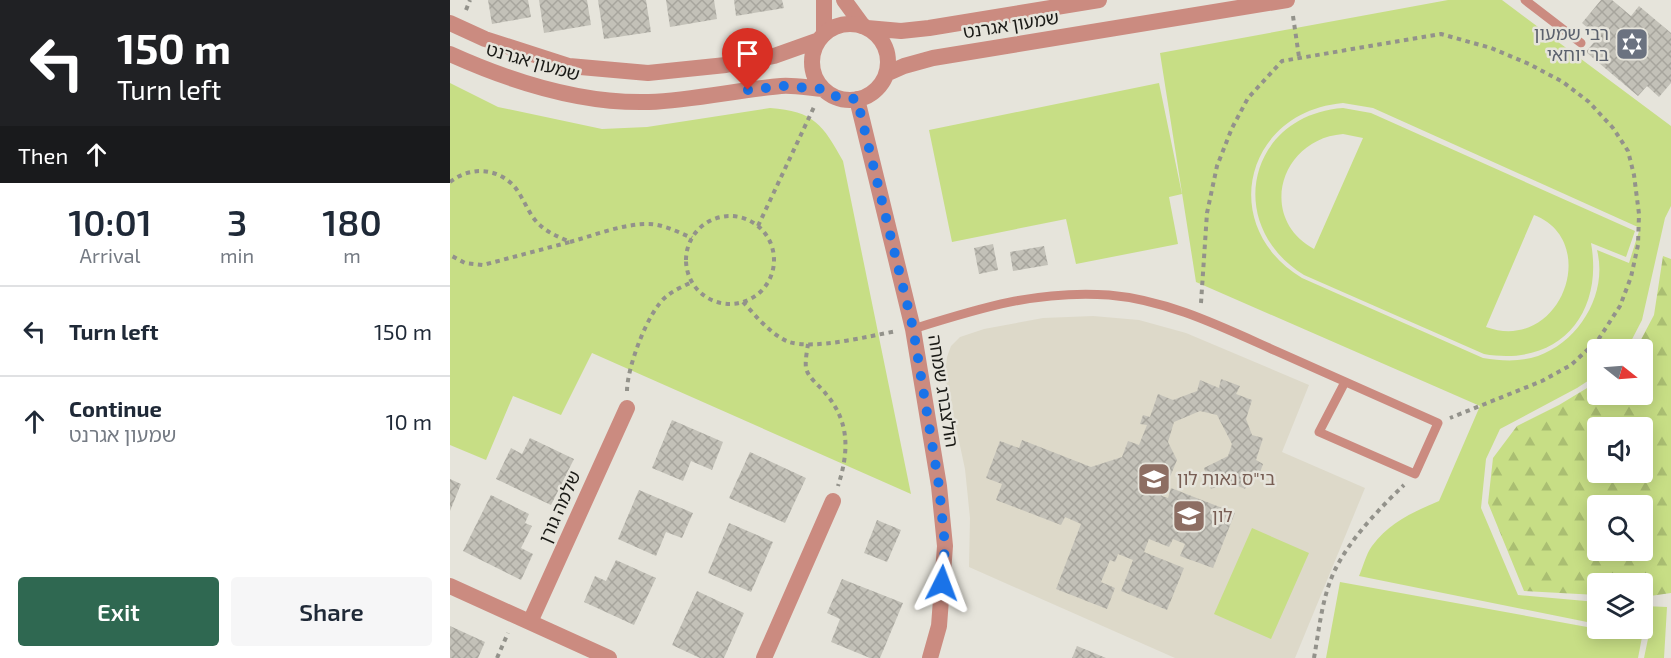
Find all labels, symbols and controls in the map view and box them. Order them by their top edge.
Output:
street label: שמעון אגרנט [961,6,1060,42]
text: 150 m [117,22,231,72]
place label: רבי שמעון בר יוחאי [1534,22,1609,65]
icon: left [18,24,96,102]
synagogue icon: רבי שמעון בר יוחאי [1614,26,1650,62]
pin [722,28,773,90]
street label: שמעון אגרנט [484,37,583,85]
icon: arrive [731,37,764,70]
text: Turn left [117,73,221,105]
icon: ahead [80,138,113,171]
text: Then [18,142,68,168]
text: 10:01 [68,200,152,243]
text: 3 [227,200,247,243]
text: 180 [322,200,382,243]
text: Arrival [80,243,140,267]
text: min [220,243,254,267]
text: m [343,243,361,267]
icon: left [18,315,51,348]
text: Turn left [69,318,158,344]
text: 150 m [374,318,432,344]
street label: הולצברג שמחה [924,333,964,449]
north arrow [1587,339,1653,405]
map controls [1587,339,1653,639]
text: Continue [69,395,162,421]
icon: ahead [18,405,51,438]
text: 10 m [386,408,432,434]
button: sound [1587,417,1653,483]
text: שמעון אגרנט [69,422,176,446]
school or university icon: בי"ס נאות לון [1136,461,1172,497]
street label: שלמה גורן [533,467,585,546]
place label: בי"ס נאות לון [1177,467,1275,489]
button: search [1587,495,1653,561]
school or university icon: לון [1171,498,1207,534]
place label: לון [1212,504,1233,526]
position arrow [910,551,974,615]
button: layers [1587,573,1653,639]
button: Exit [18,577,219,646]
button: Share [231,577,432,646]

